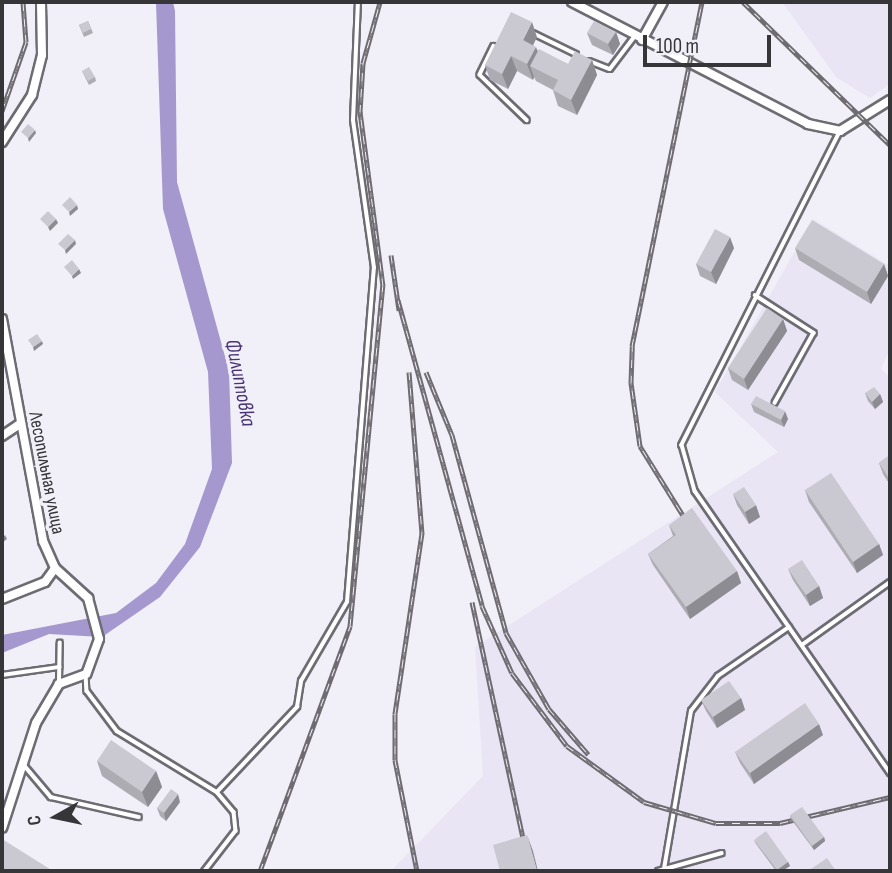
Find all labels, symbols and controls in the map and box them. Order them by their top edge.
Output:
scale bar [647,21,775,65]
text: 100 m [656,34,699,59]
water label: Филипповка [219,337,261,429]
street label: Лесопильная улица [23,410,69,536]
north arrow [21,782,91,852]
text: С [23,814,47,827]

